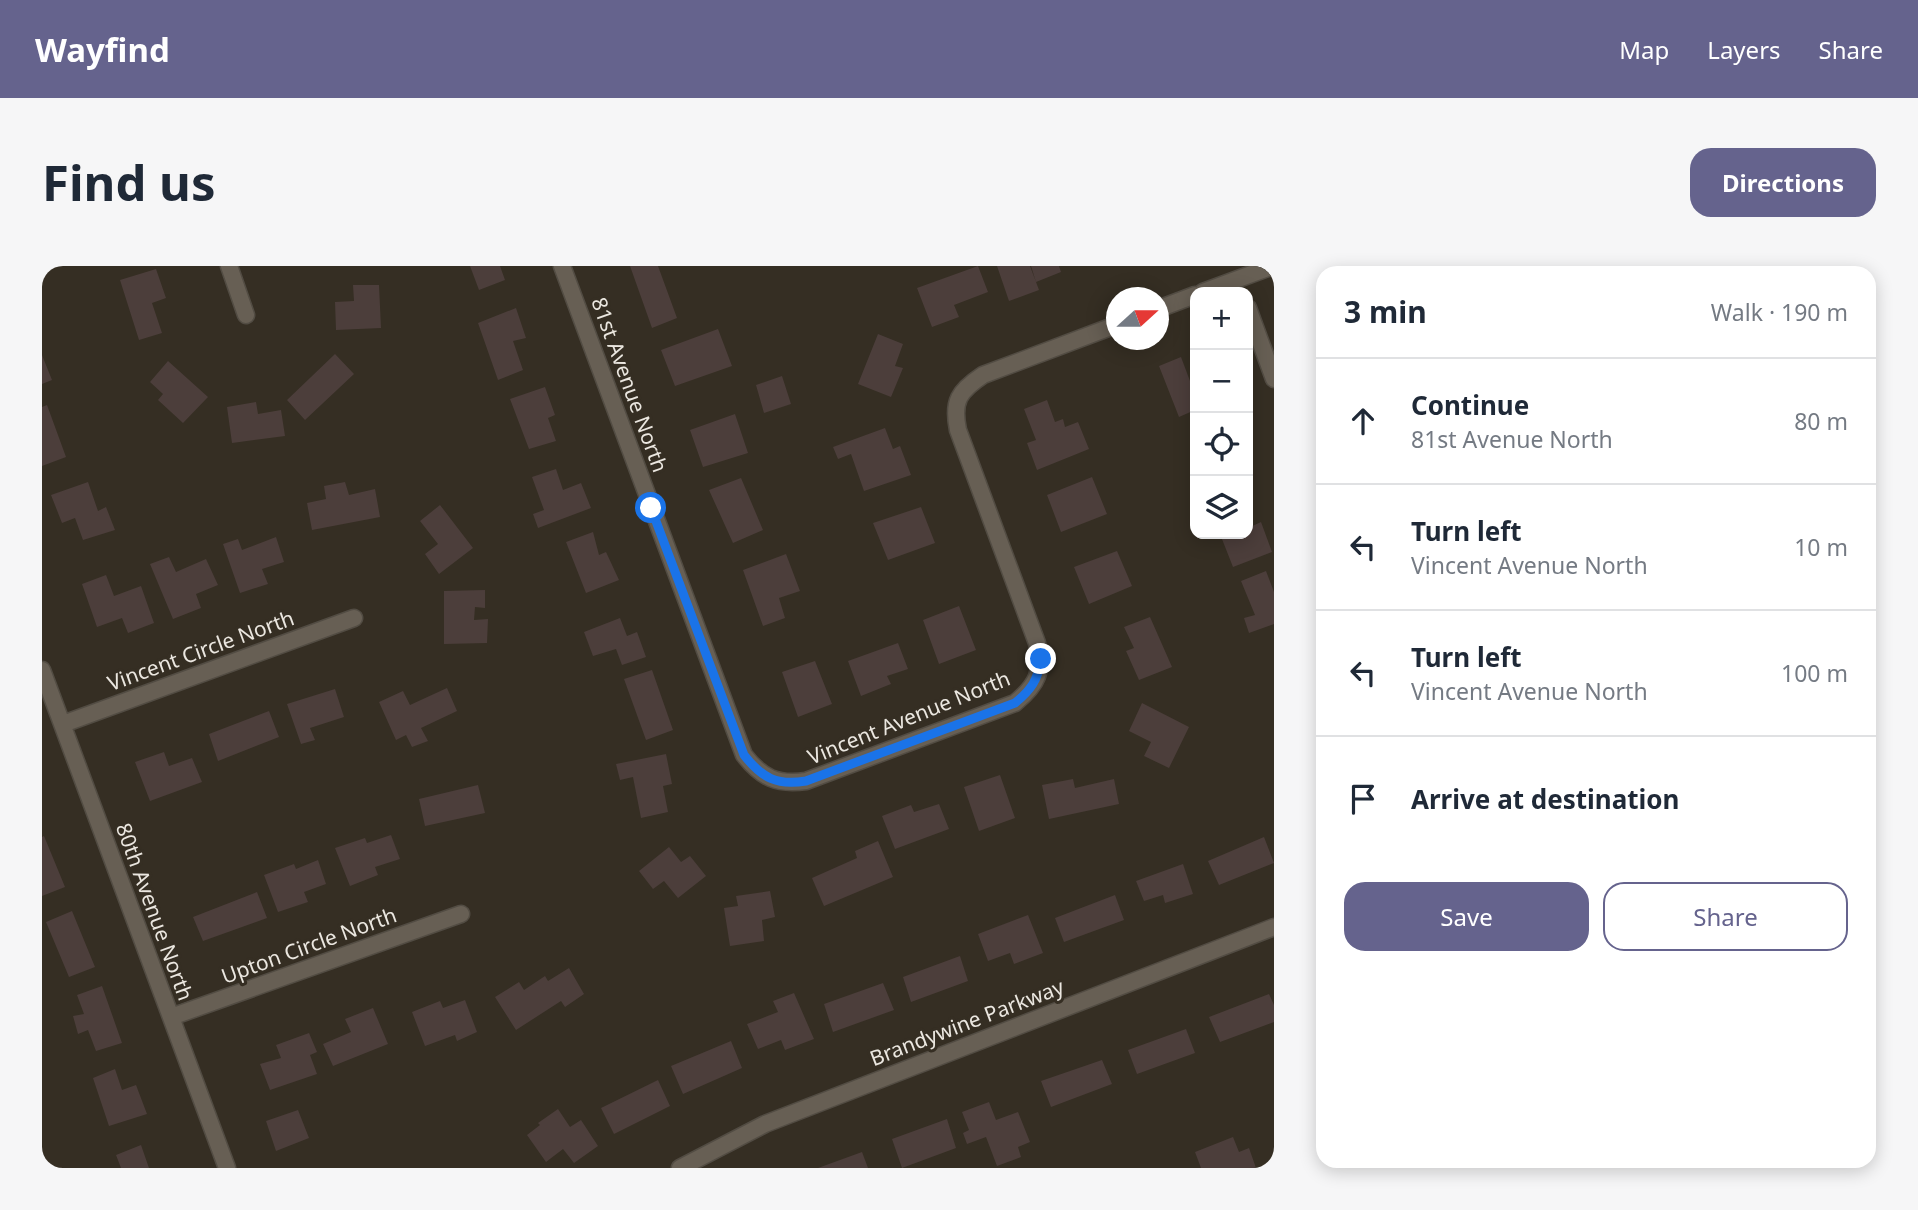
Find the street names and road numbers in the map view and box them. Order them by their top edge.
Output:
street label: 81st Avenue North [585,293,675,476]
street label: Vincent Circle North [104,603,298,697]
street label: Vincent Avenue North [803,664,1014,771]
street label: 80th Avenue North [110,819,200,1004]
street label: Upton Circle North [217,900,400,990]
street label: Brandywine Parkway [866,972,1068,1072]

